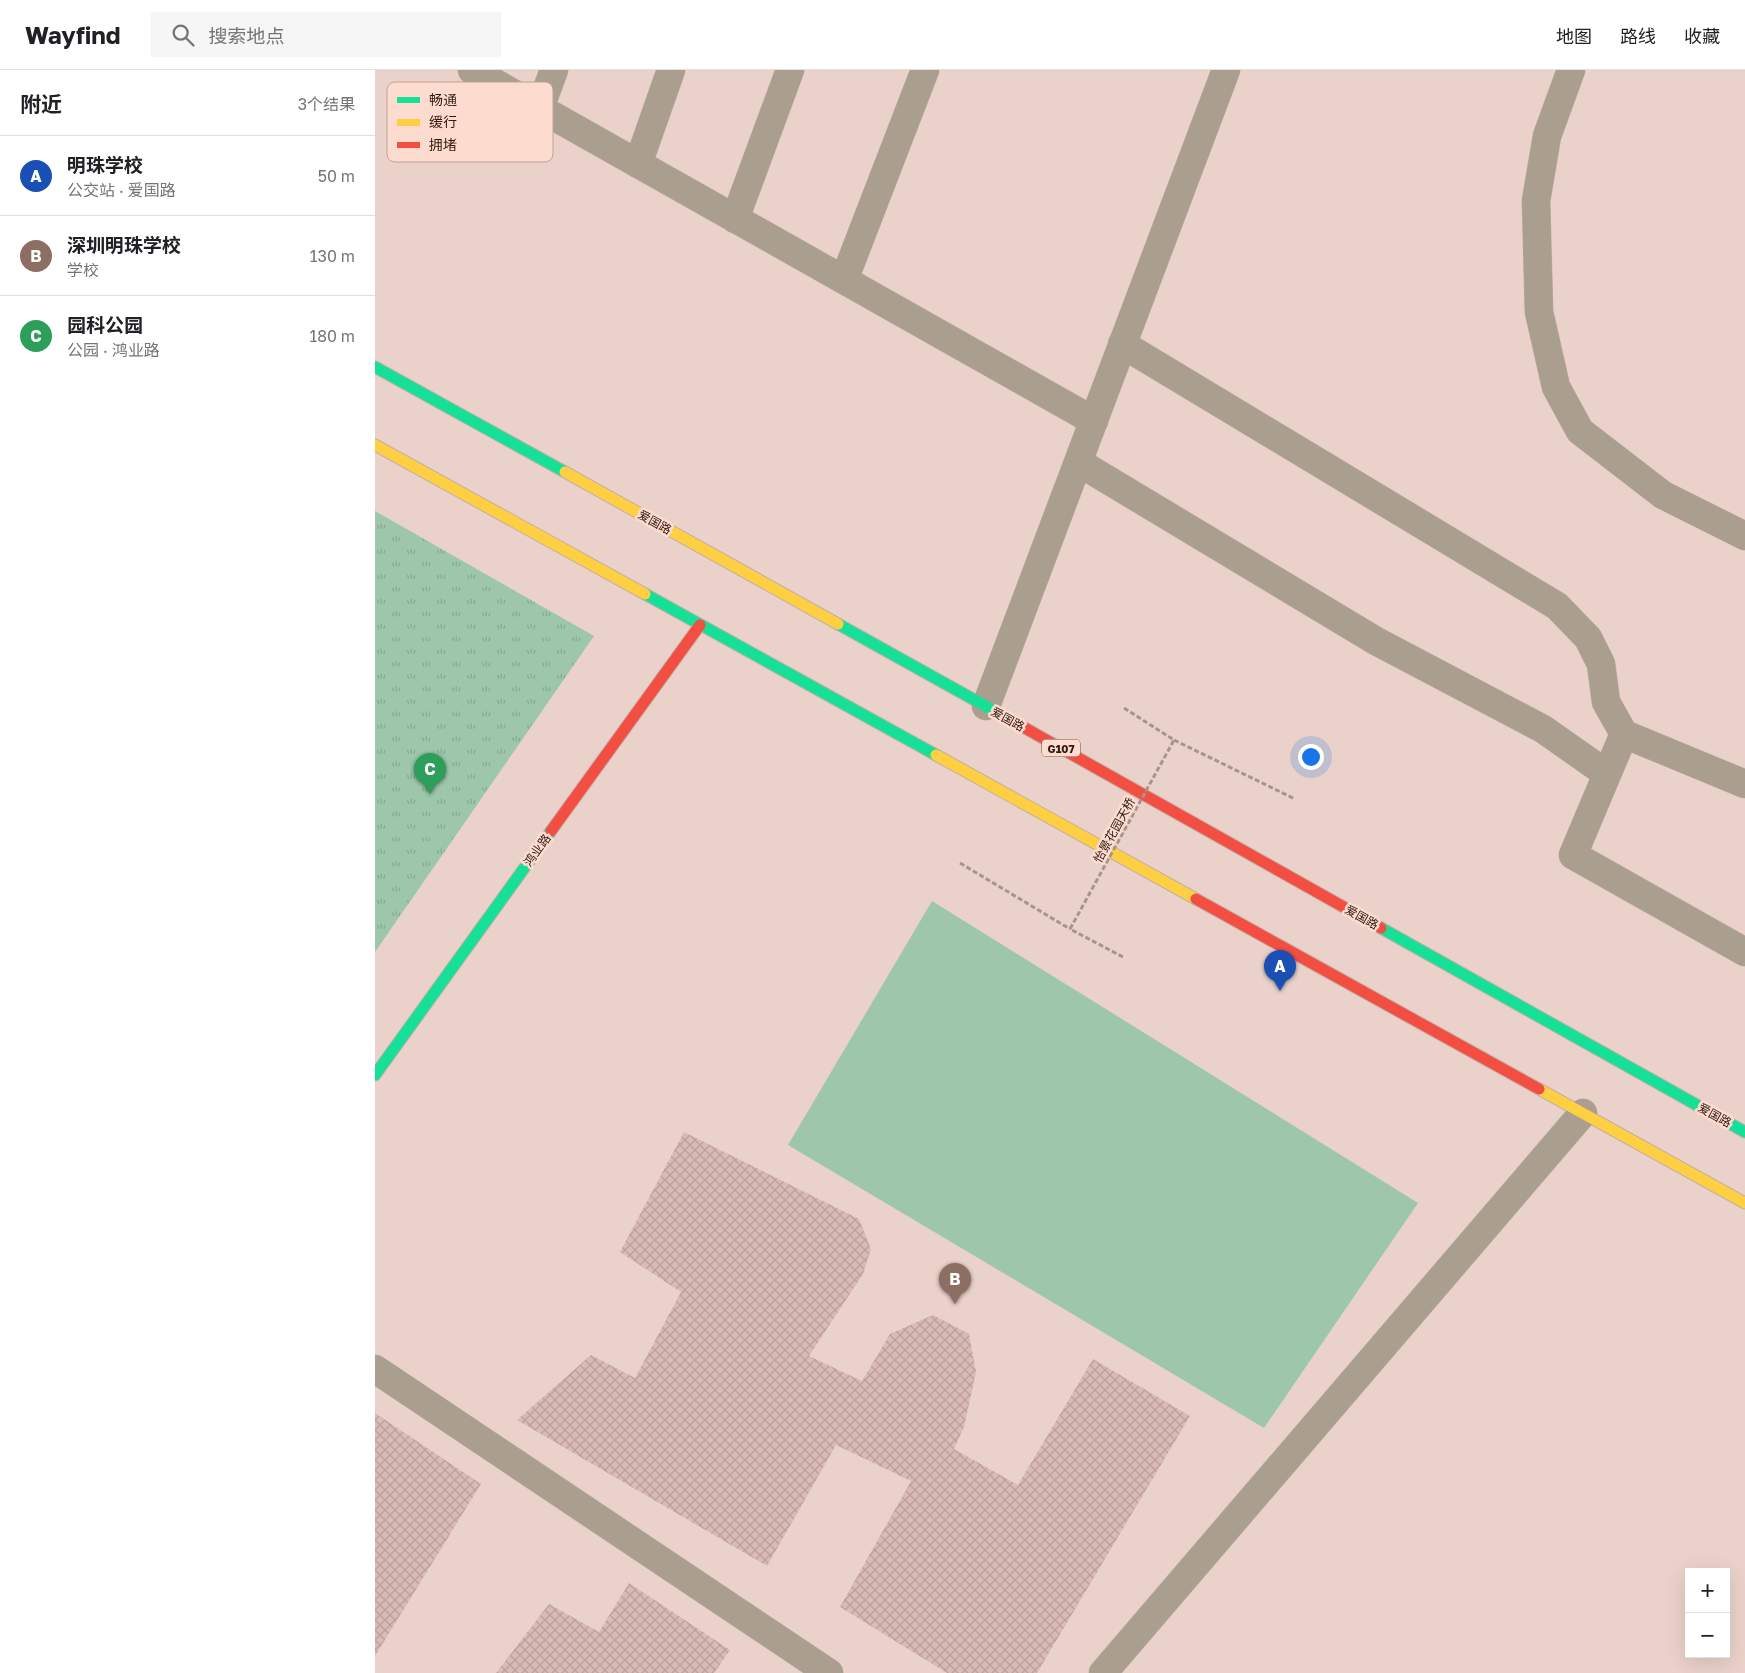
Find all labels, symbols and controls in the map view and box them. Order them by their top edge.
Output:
search box [151,12,501,57]
text: Wayfind [25,20,121,49]
icon: search [169,21,197,49]
text: 搜索地点 [209,24,285,47]
text: 地图 [1556,25,1592,47]
text: 路线 [1620,25,1656,47]
text: 收藏 [1684,25,1720,47]
legend [387,82,553,162]
text: 附近 [20,91,62,117]
text: 畅通 [429,91,457,108]
text: 3个结果 [298,94,355,114]
text: 缓行 [429,113,457,130]
text: 拥堵 [429,136,457,153]
text: 明珠学校 [67,153,143,176]
text: A [30,166,42,186]
text: 50 m [318,166,355,186]
text: 公交站 · 爱国路 [67,180,176,200]
text: 深圳明珠学校 [67,233,181,256]
text: B [30,246,42,266]
text: 130 m [310,246,355,266]
text: 学校 [67,260,99,280]
text: 园科公园 [67,313,143,336]
text: C [30,326,42,346]
text: 180 m [309,326,355,346]
text: 公园 · 鸿业路 [67,340,160,360]
street label: 爱国路 [636,507,674,537]
street label: 爱国路 [989,704,1027,734]
road number: G107 [1042,740,1080,756]
your location [1298,744,1324,770]
pin: C [414,753,446,794]
street label: 怡景花园天桥 [1090,795,1138,865]
street label: 鸿业路 [520,831,554,869]
street label: 爱国路 [1343,902,1381,932]
pin: A [1264,950,1296,991]
street label: 爱国路 [1696,1100,1734,1130]
pin: B [939,1263,971,1304]
map controls [1685,1568,1730,1658]
button: + [1685,1568,1730,1613]
button: − [1685,1613,1730,1658]

